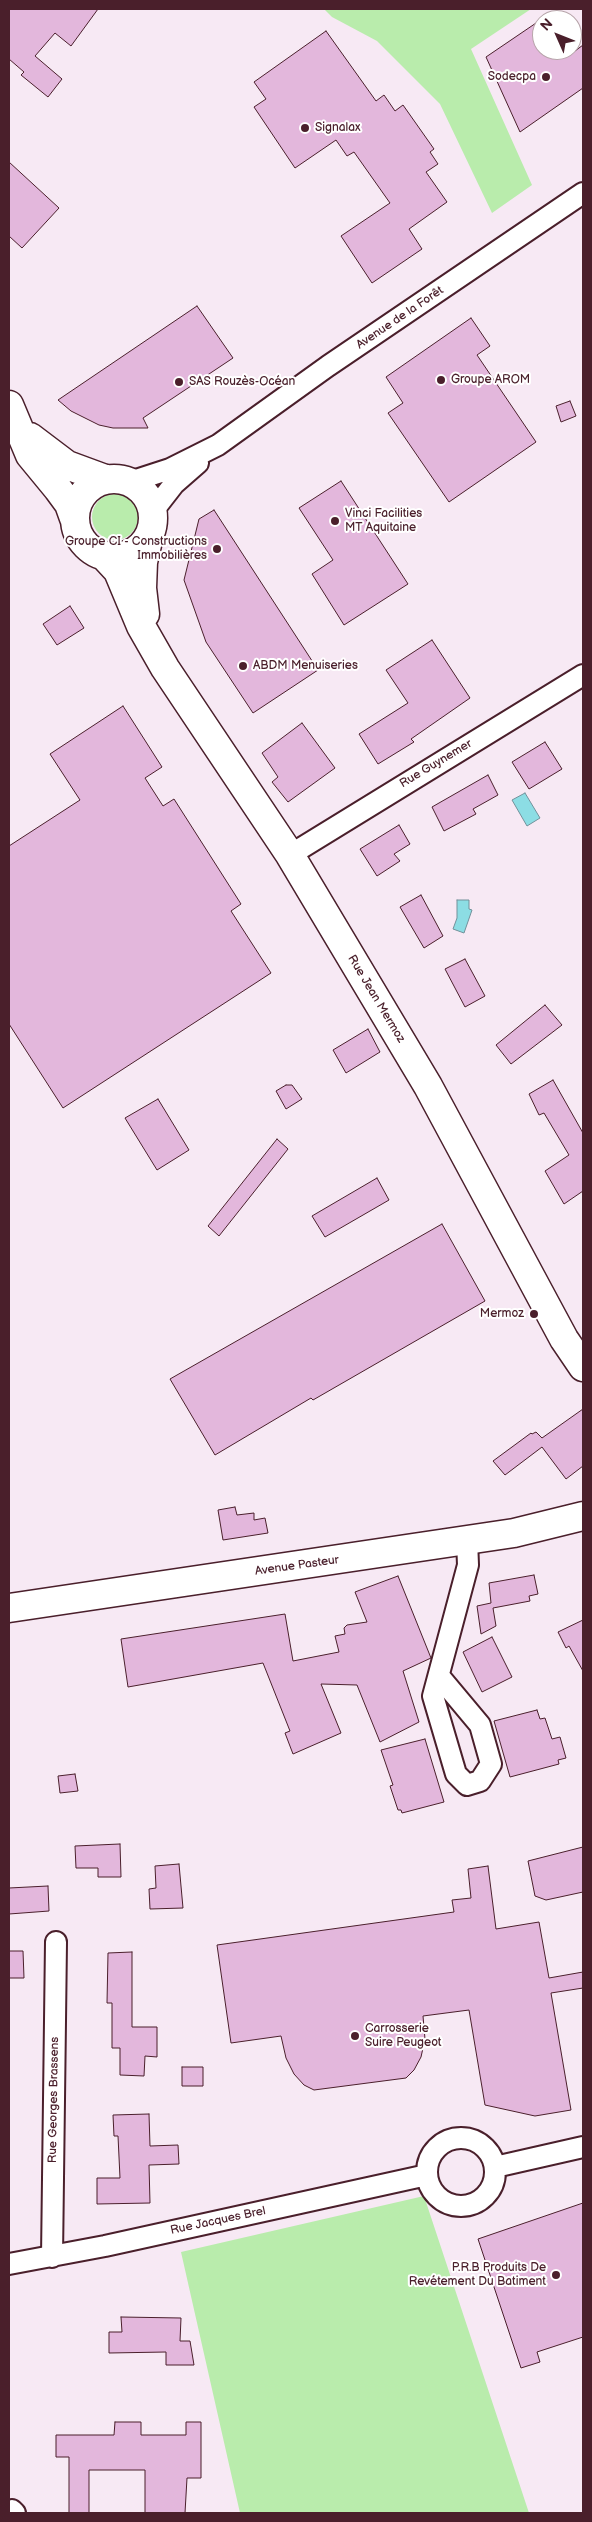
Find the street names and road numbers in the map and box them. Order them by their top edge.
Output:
street label: Avenue de la Forêt [354,284,446,352]
street label: Rue Guynemer [397,737,475,791]
street label: Rue Jean Mermoz [344,953,408,1045]
street label: Avenue Pasteur [254,1553,340,1579]
street label: Rue Georges Brassens [46,2037,62,2163]
street label: Rue Jacques Brel [169,2204,267,2238]

